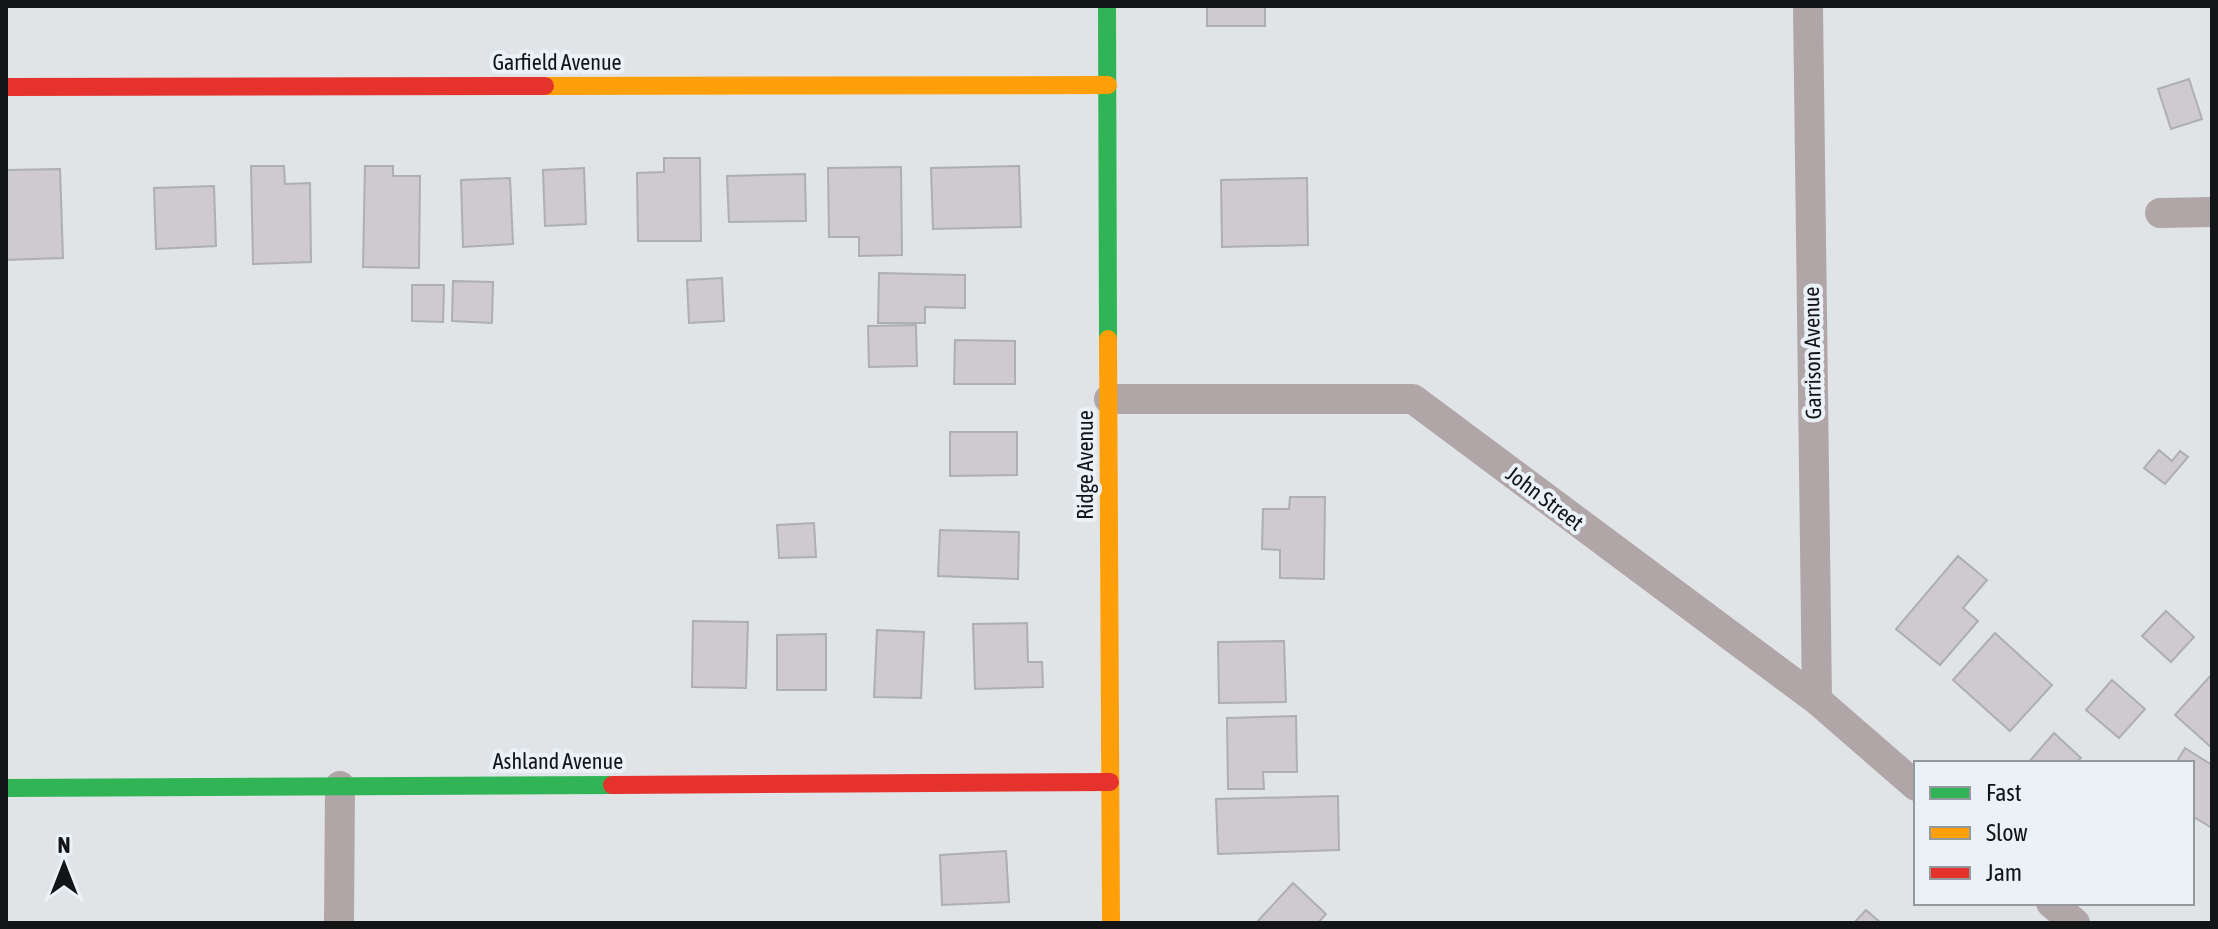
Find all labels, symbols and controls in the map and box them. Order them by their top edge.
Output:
street label: Garfield Avenue [492,49,622,75]
street label: Garrison Avenue [1798,286,1826,420]
street label: Ridge Avenue [1072,410,1098,520]
street label: John Street [1501,461,1589,535]
street label: Ashland Avenue [493,748,623,774]
legend [1914,761,2194,905]
text: Fast [1986,779,2022,806]
text: Slow [1986,819,2028,846]
north arrow [24,825,104,905]
text: N [58,832,70,858]
text: Jam [1986,859,2022,886]

